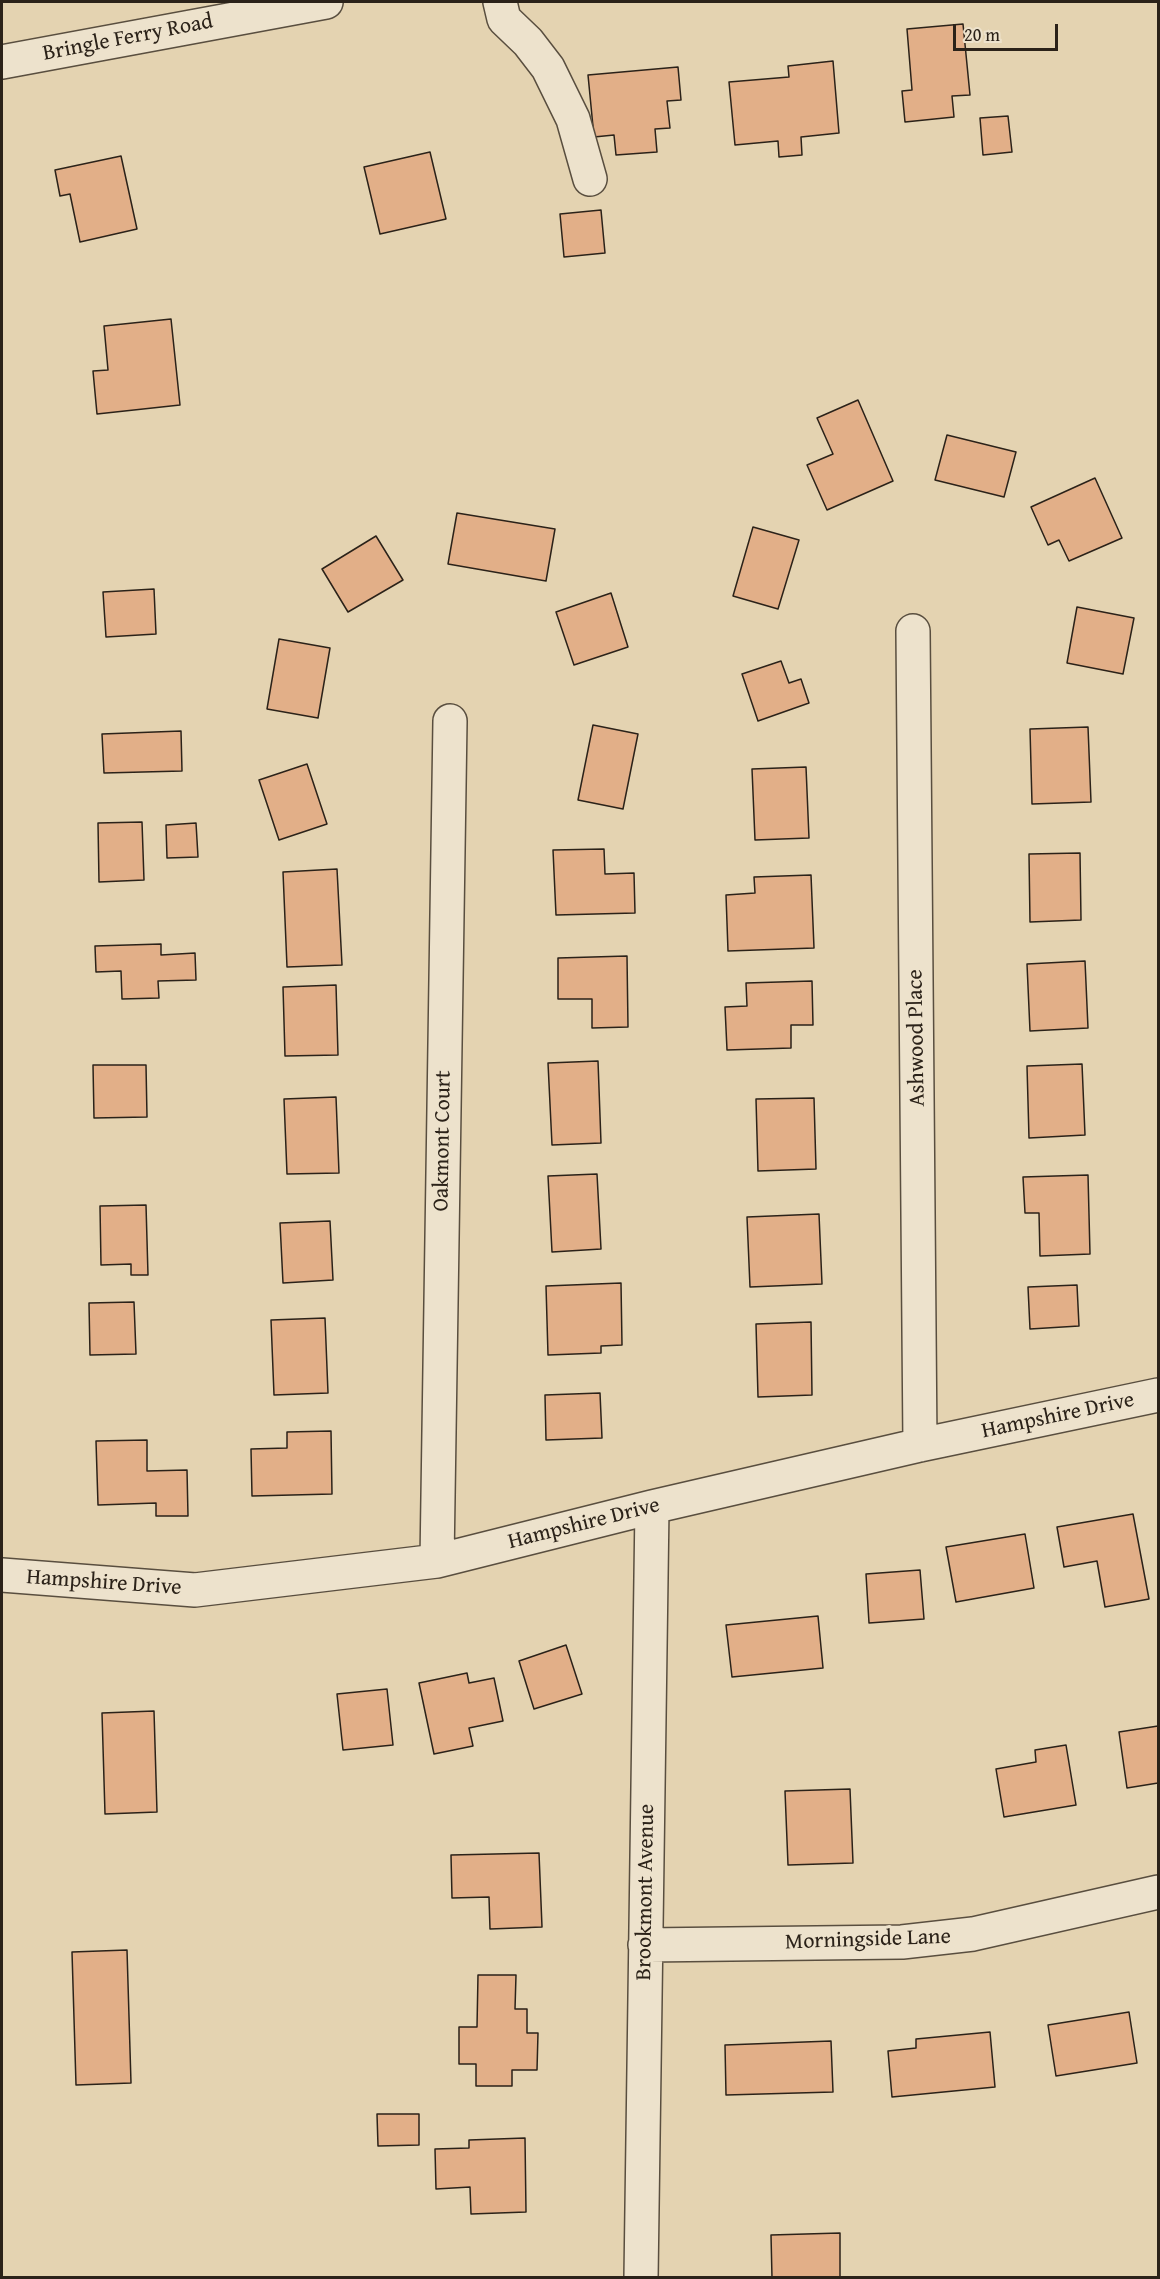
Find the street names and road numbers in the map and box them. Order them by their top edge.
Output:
street label: Bringle Ferry Road [41,9,215,67]
street label: Ashwood Place [903,969,931,1107]
street label: Oakmont Court [429,1070,457,1212]
street label: Hampshire Drive [979,1387,1137,1445]
street label: Hampshire Drive [505,1492,663,1556]
street label: Hampshire Drive [26,1564,182,1602]
street label: Brookmont Avenue [631,1803,661,1981]
street label: Morningside Lane [785,1924,951,1956]

